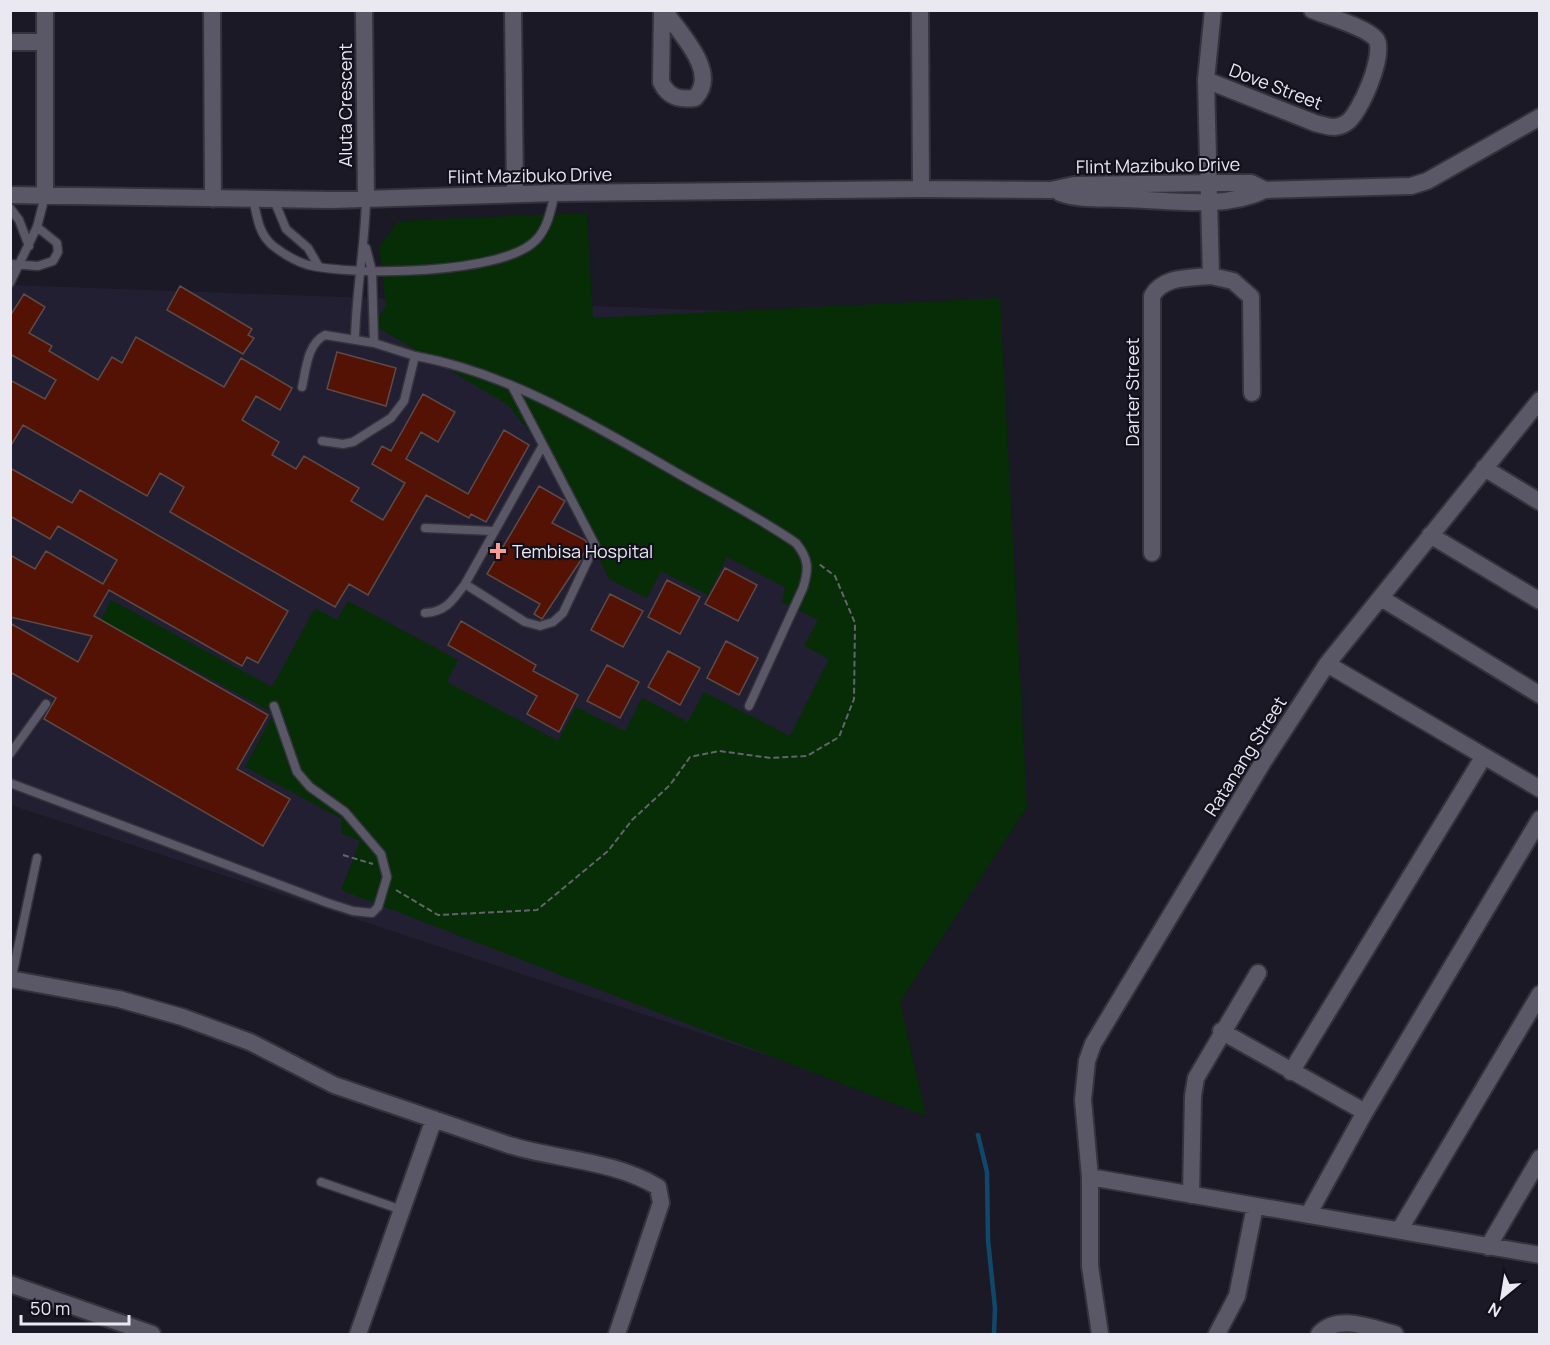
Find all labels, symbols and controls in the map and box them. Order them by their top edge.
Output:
street label: Aluta Crescent [333,43,357,167]
street label: Dove Street [1226,57,1326,115]
street label: Flint Mazibuko Drive [1076,152,1240,178]
street label: Flint Mazibuko Drive [448,162,612,188]
street label: Darter Street [1120,338,1144,446]
place label: Tembisa Hospital [512,539,653,563]
marker: Tembisa Hospital [489,542,507,560]
street label: Ratanang Street [1199,692,1291,820]
north arrow [1472,1267,1532,1327]
scale bar [21,1288,129,1326]
text: 50 m [30,1296,70,1320]
text: N [1484,1298,1505,1322]

